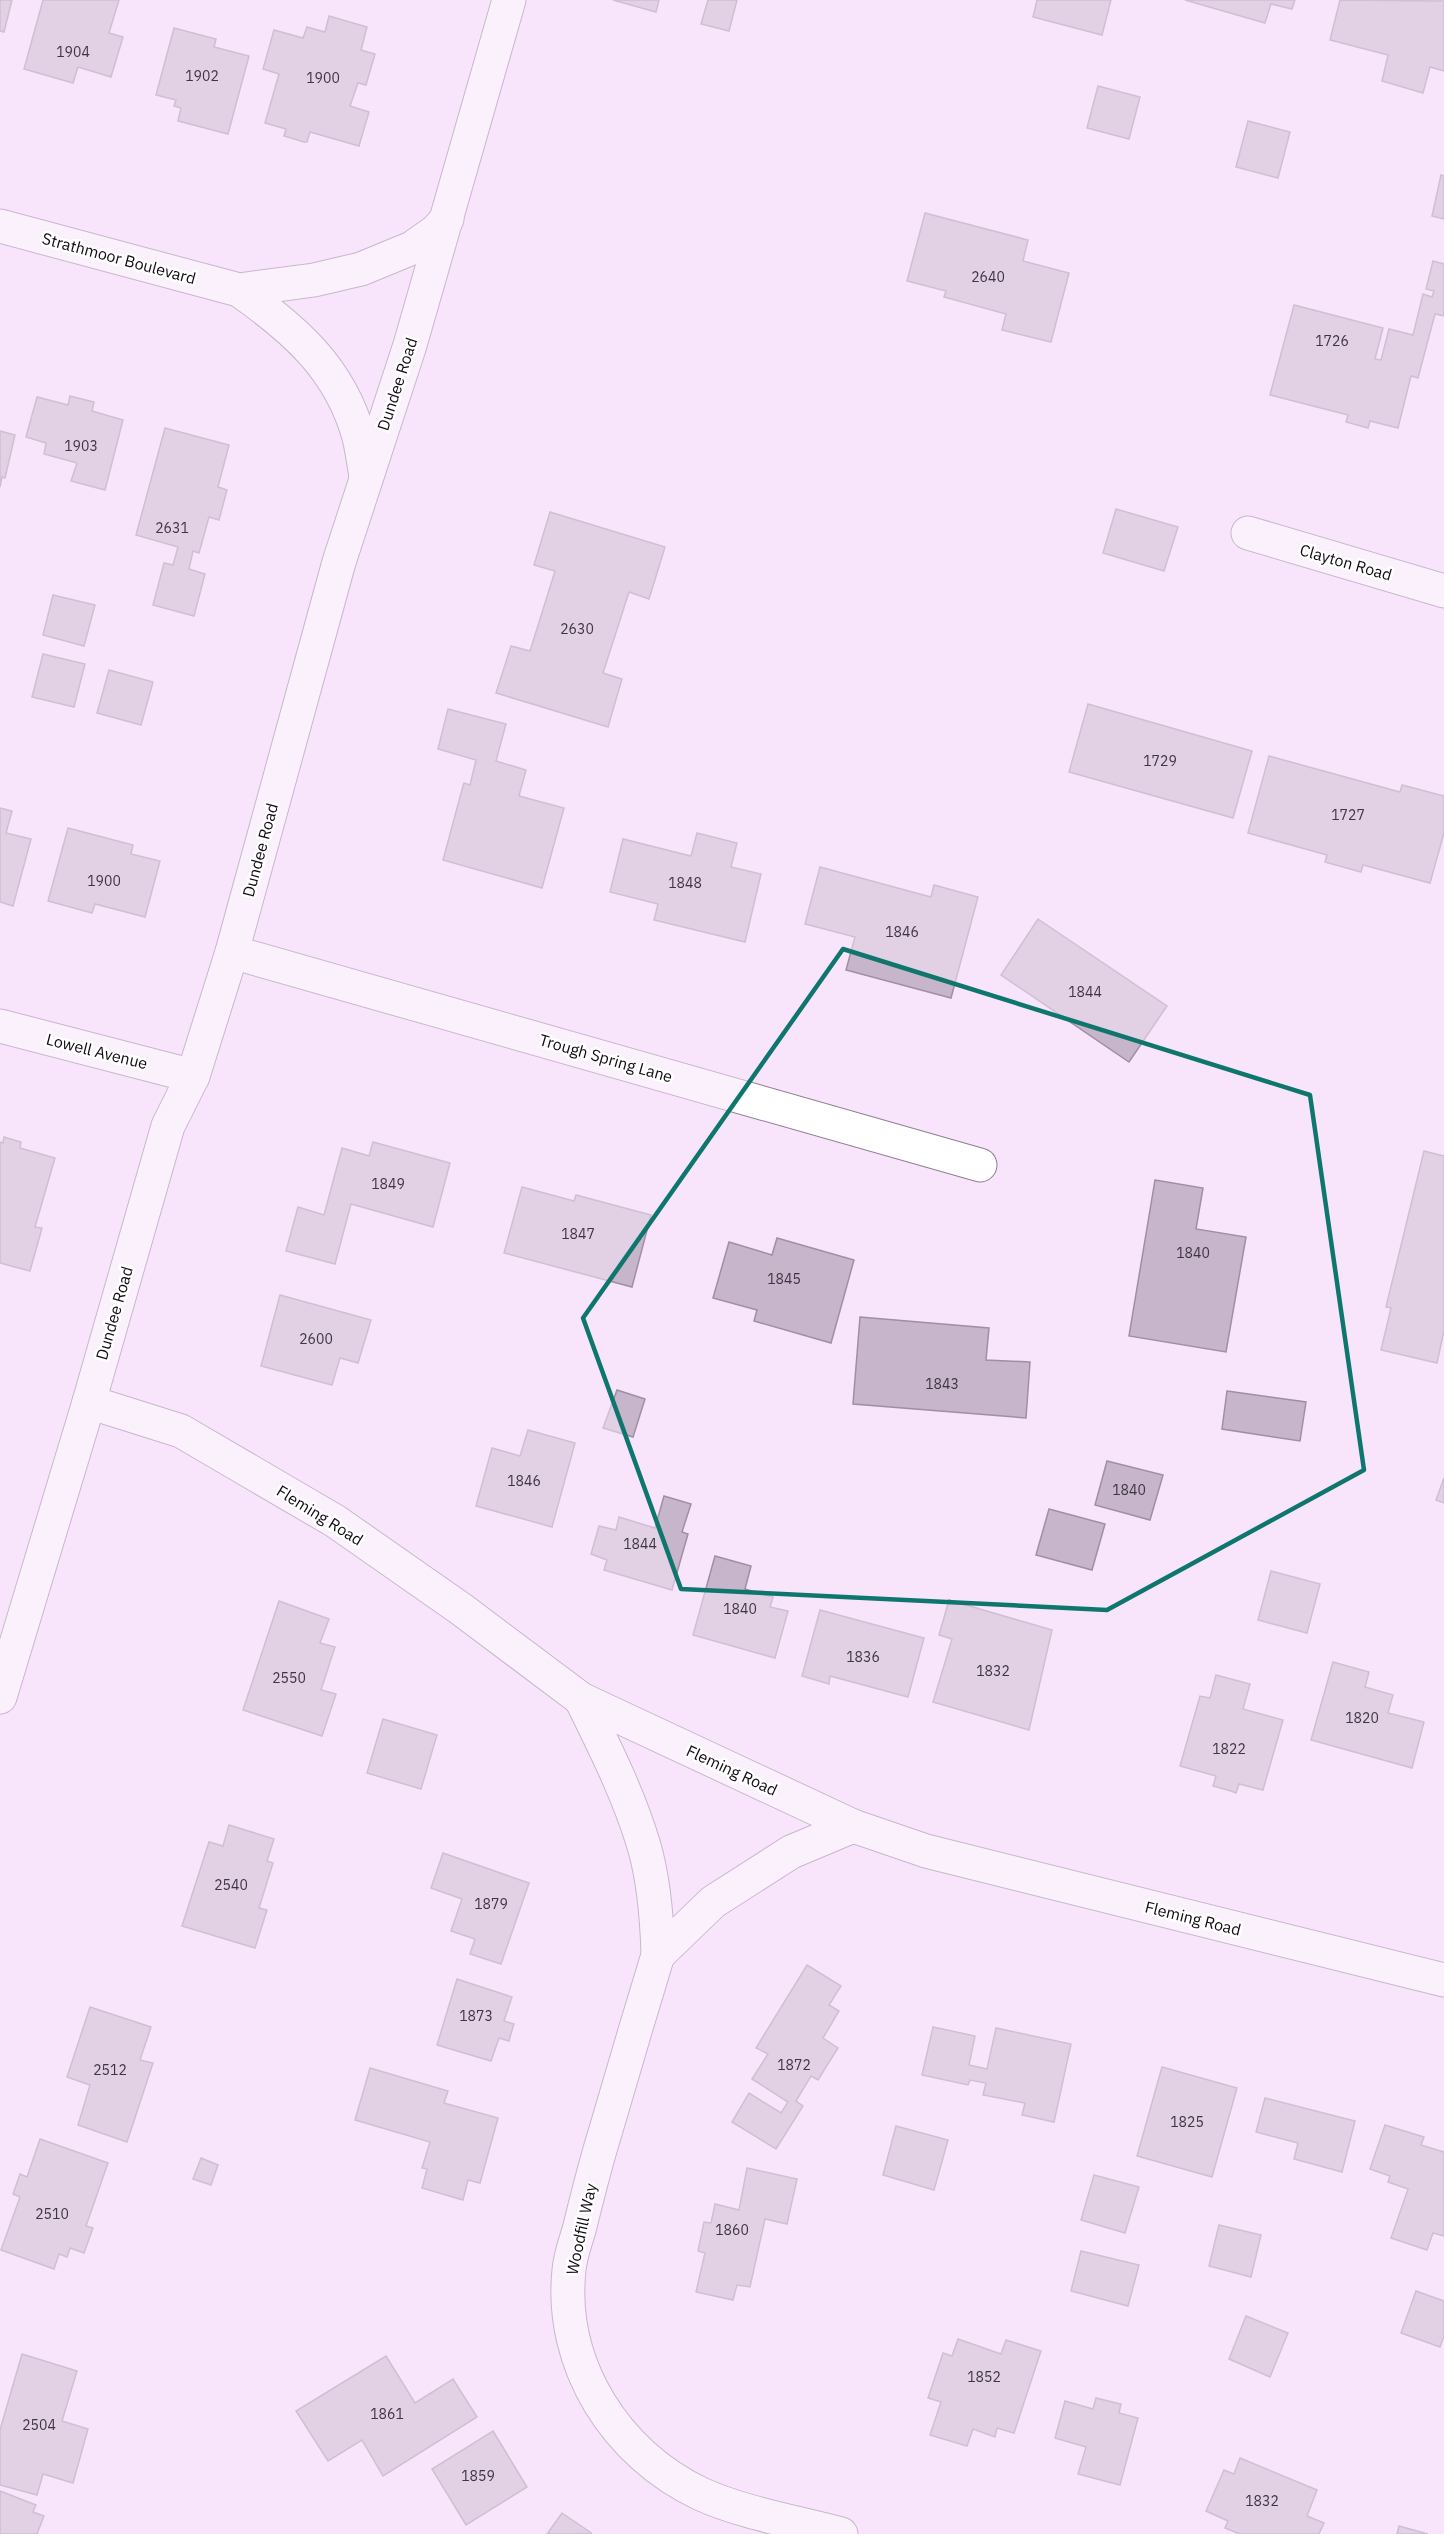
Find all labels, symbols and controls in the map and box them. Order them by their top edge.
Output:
house number: 1904 [56,43,90,61]
house number: 1902 [185,67,219,85]
house number: 1900 [306,69,340,87]
street label: Strathmoor Boulevard [40,228,198,288]
house number: 2640 [971,268,1005,286]
house number: 1726 [1315,332,1349,350]
street label: Dundee Road [373,335,421,433]
house number: 1903 [64,437,98,455]
house number: 2631 [155,519,189,537]
street label: Clayton Road [1298,539,1394,585]
house number: 2630 [560,620,594,638]
house number: 1729 [1143,752,1177,770]
street label: Dundee Road [238,801,282,899]
house number: 1727 [1331,806,1365,824]
house number: 1900 [87,872,121,890]
house number: 1848 [668,874,702,892]
house number: 1846 [885,923,919,941]
house number: 1844 [1068,983,1102,1001]
street label: Lowell Avenue [44,1029,150,1073]
street label: Trough Spring Lane [537,1029,675,1087]
house number: 1849 [371,1175,405,1193]
house number: 1847 [561,1225,595,1243]
house number: 1840 [1176,1244,1210,1262]
street label: Dundee Road [91,1264,137,1362]
house number: 1845 [767,1270,801,1288]
house number: 2600 [299,1330,333,1348]
house number: 1843 [925,1375,959,1393]
house number: 1846 [507,1472,541,1490]
street label: Fleming Road [273,1481,367,1549]
house number: 1840 [1112,1481,1146,1499]
house number: 1844 [623,1535,657,1553]
house number: 1840 [723,1600,757,1618]
house number: 1836 [846,1648,880,1666]
house number: 1832 [976,1662,1010,1680]
house number: 2550 [272,1669,306,1687]
house number: 1820 [1345,1709,1379,1727]
street label: Fleming Road [683,1740,781,1800]
house number: 1822 [1212,1740,1246,1758]
house number: 2540 [214,1876,248,1894]
house number: 1879 [474,1895,508,1913]
street label: Fleming Road [1143,1896,1243,1940]
house number: 1873 [459,2007,493,2025]
house number: 1872 [777,2056,811,2074]
house number: 2512 [93,2061,127,2079]
house number: 1825 [1170,2113,1204,2131]
street label: Woodfill Way [562,2181,600,2277]
house number: 2510 [35,2205,69,2223]
house number: 1860 [715,2221,749,2239]
house number: 1852 [967,2368,1001,2386]
house number: 1861 [370,2405,404,2423]
house number: 2504 [22,2416,56,2434]
house number: 1859 [461,2467,495,2485]
house number: 1832 [1245,2492,1279,2510]

